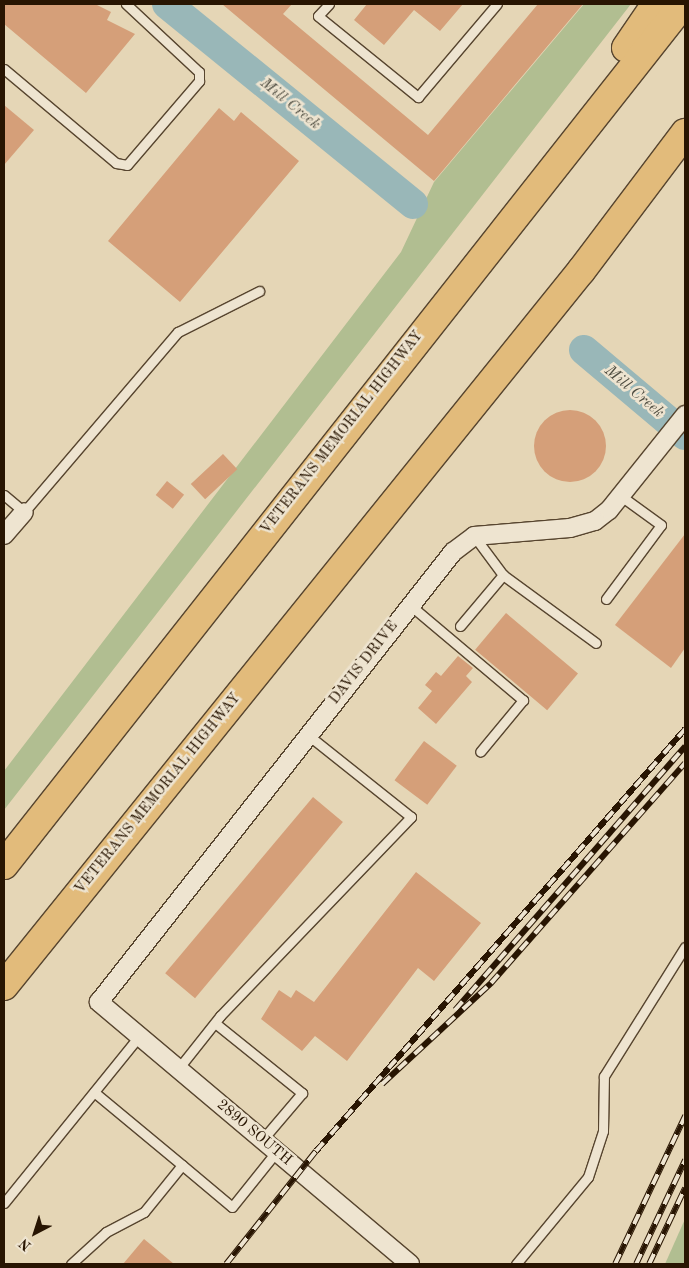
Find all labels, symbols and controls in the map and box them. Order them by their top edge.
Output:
water label: Mill Creek [256,74,324,134]
street label: VETERANS MEMORIAL HIGHWAY [257,328,427,538]
water label: Mill Creek [600,362,668,422]
street label: DAVIS DRIVE [326,618,402,708]
street label: VETERANS MEMORIAL HIGHWAY [71,690,245,898]
street label: 2890 SOUTH [213,1096,295,1170]
north arrow [10,1208,60,1258]
text: N [17,1236,34,1253]

